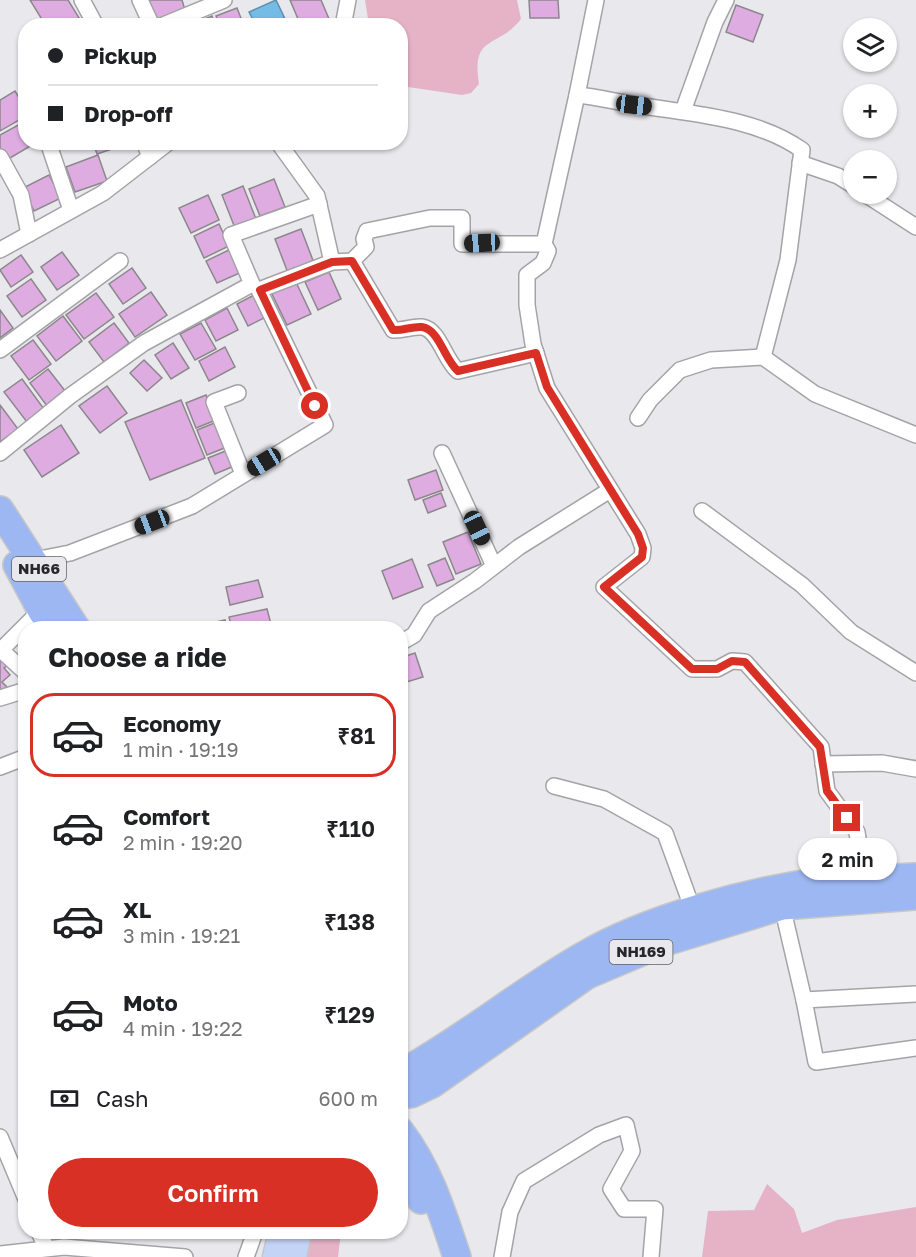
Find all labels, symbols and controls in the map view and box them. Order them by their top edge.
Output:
map controls [843,18,897,204]
button: layers [843,18,897,72]
text: Pickup [84,42,157,69]
button: + [843,84,897,138]
car [615,94,653,116]
text: Drop-off [84,100,173,127]
button: − [843,150,897,204]
car [464,233,500,253]
route start [301,392,328,419]
car [244,445,284,479]
car [132,507,172,537]
car [461,508,493,548]
road number: NH66 [12,557,66,581]
text: Choose a ride [48,641,227,673]
icon: car [51,708,105,762]
text: Economy [123,710,221,737]
text: ₹81 [337,722,375,749]
text: 1 min · 19:19 [123,737,239,761]
icon: car [51,801,105,855]
text: Comfort [123,803,210,830]
route end [833,804,860,831]
text: ₹110 [326,815,375,842]
text: 2 min · 19:20 [123,830,243,854]
callout: 2 min [798,839,896,881]
text: 2 min [822,847,874,871]
icon: car [51,894,105,948]
text: XL [123,896,151,923]
text: ₹138 [324,908,375,935]
text: 3 min · 19:21 [123,923,240,947]
road number: NH169 [610,940,672,964]
icon: car [51,987,105,1041]
text: Moto [123,989,178,1016]
text: ₹129 [324,1001,375,1028]
text: 4 min · 19:22 [123,1016,243,1040]
icon: cash [48,1082,81,1115]
text: Cash [96,1085,149,1112]
text: 600 m [318,1086,378,1110]
button: Confirm [48,1158,378,1227]

